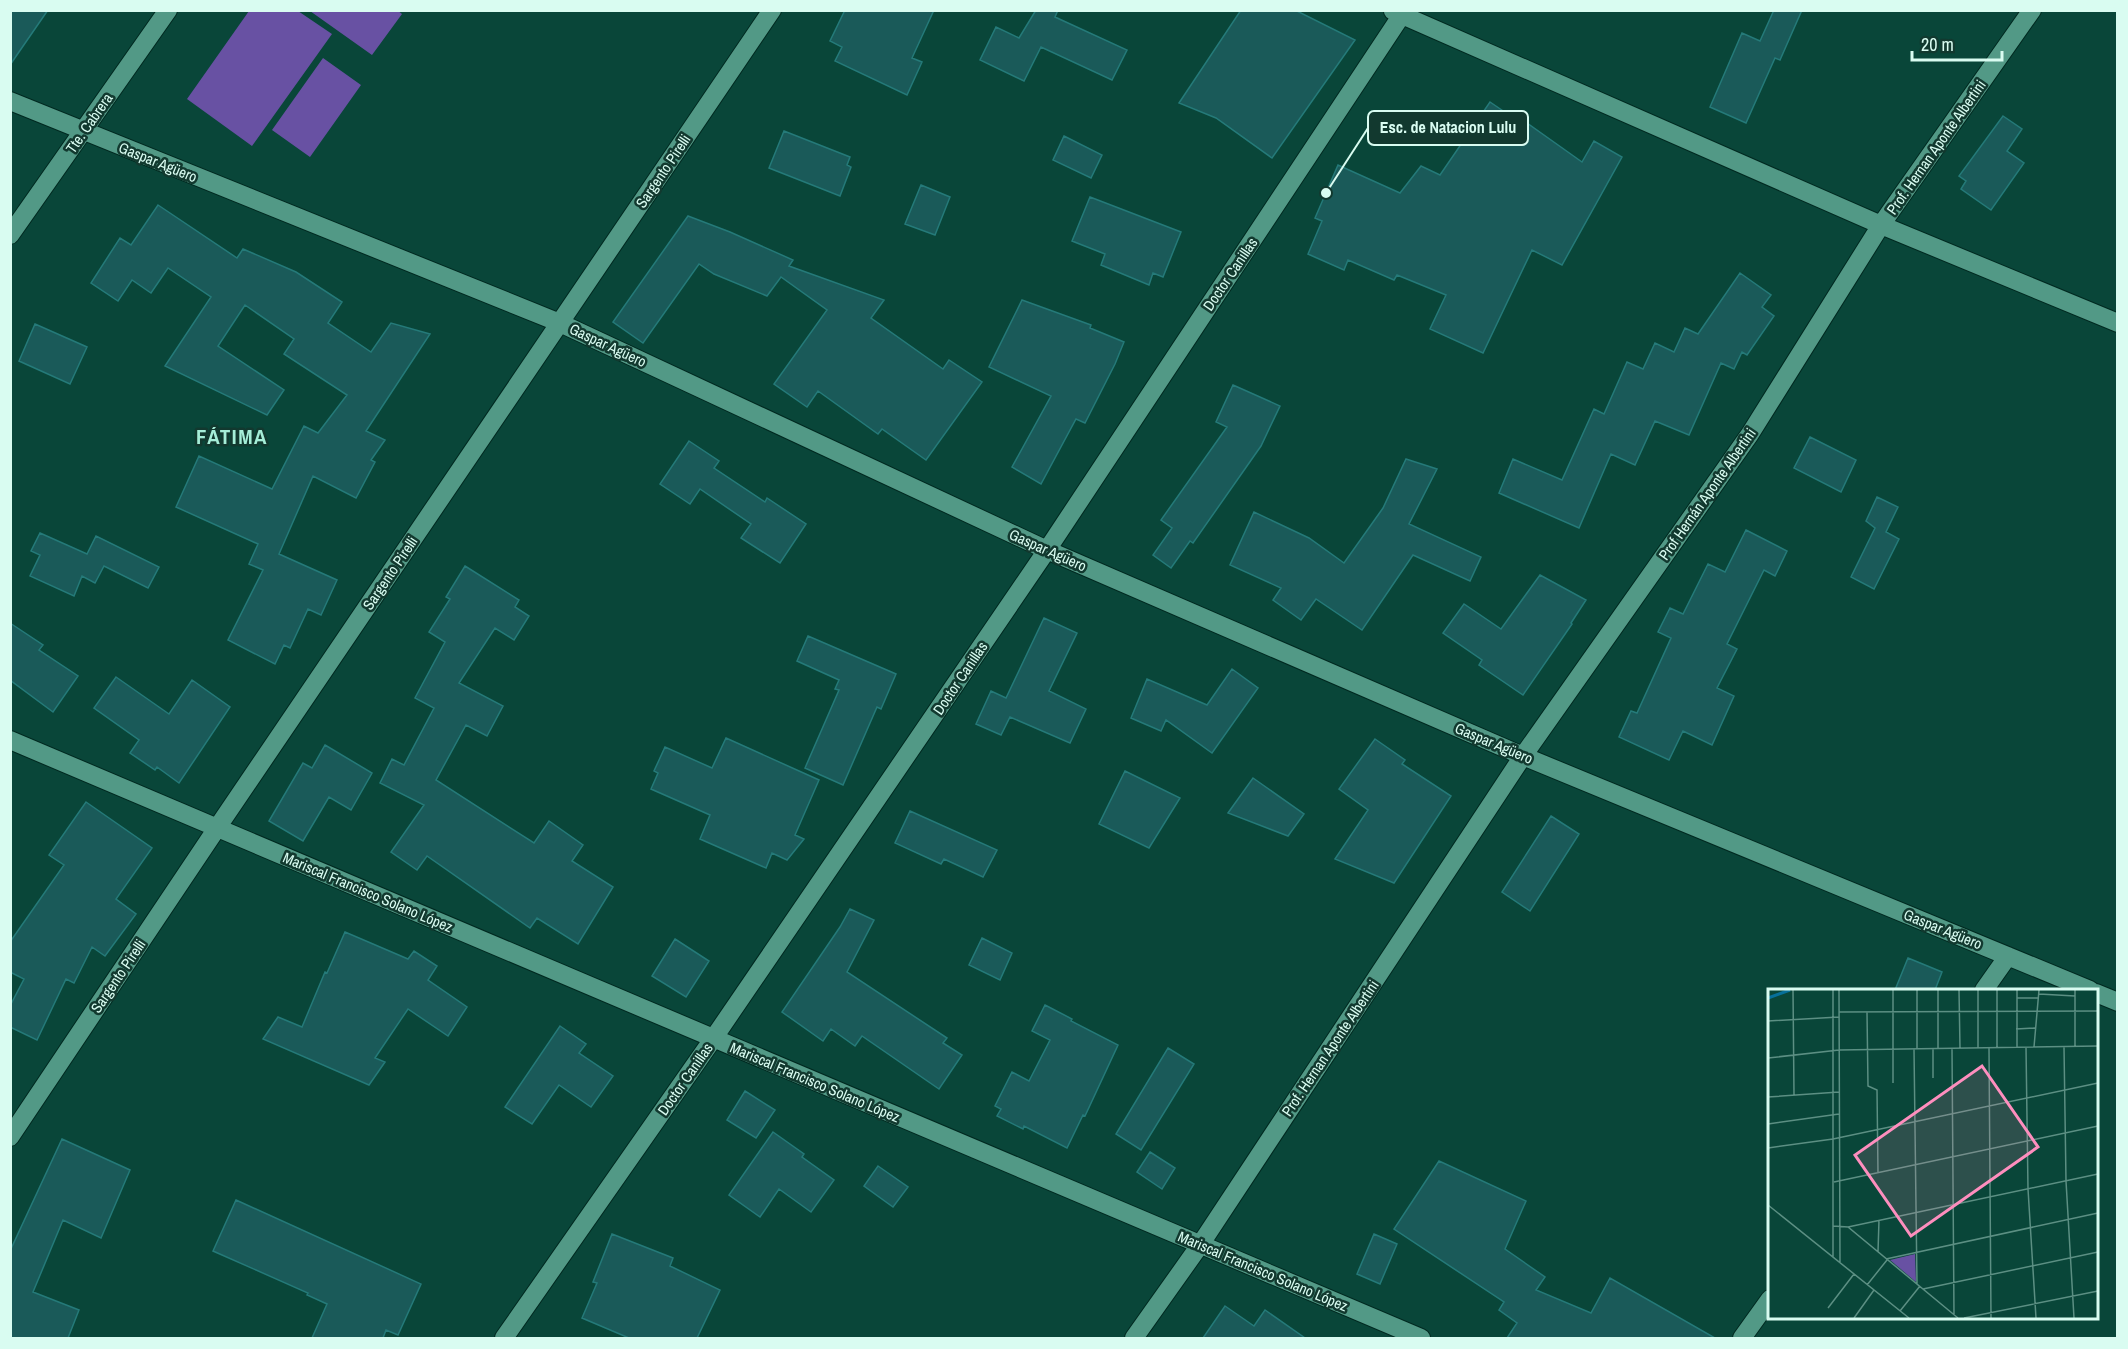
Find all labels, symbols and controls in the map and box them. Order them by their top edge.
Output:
scale bar [1912,24,2002,62]
text: 20 m [1921,32,1954,57]
street label: Prof. Hernan Aponte Albertini [1882,75,1990,219]
street label: Tte. Cabrera [61,89,117,157]
callout: Esc. de Natacion Lulu [1368,111,1528,145]
text: Esc. de Natacion Lulu [1380,116,1516,138]
street label: Sargento Pirelli [631,130,695,212]
street label: Gaspar Agüero [116,137,200,187]
street label: Doctor Canillas [1198,233,1262,315]
street label: Gaspar Agüero [566,318,650,372]
district label: FÁTIMA [196,422,268,451]
street label: Prof Hernán Aponte Albertini [1653,424,1761,564]
street label: Gaspar Agüero [1006,524,1090,576]
street label: Sargento Pirelli [358,532,422,614]
street label: Doctor Canillas [928,637,992,719]
street label: Gaspar Agüero [1452,717,1536,769]
street label: Mariscal Francisco Solano López [280,847,456,937]
street label: Gaspar Agüero [1901,904,1985,954]
street label: Sargento Pirelli [86,935,150,1017]
street label: Prof. Hernan Aponte Albertini [1277,976,1383,1120]
inset map [1768,989,2098,1319]
street label: Mariscal Francisco Solano López [727,1037,903,1127]
street label: Doctor Canillas [652,1039,718,1119]
street label: Mariscal Francisco Solano López [1175,1226,1351,1316]

